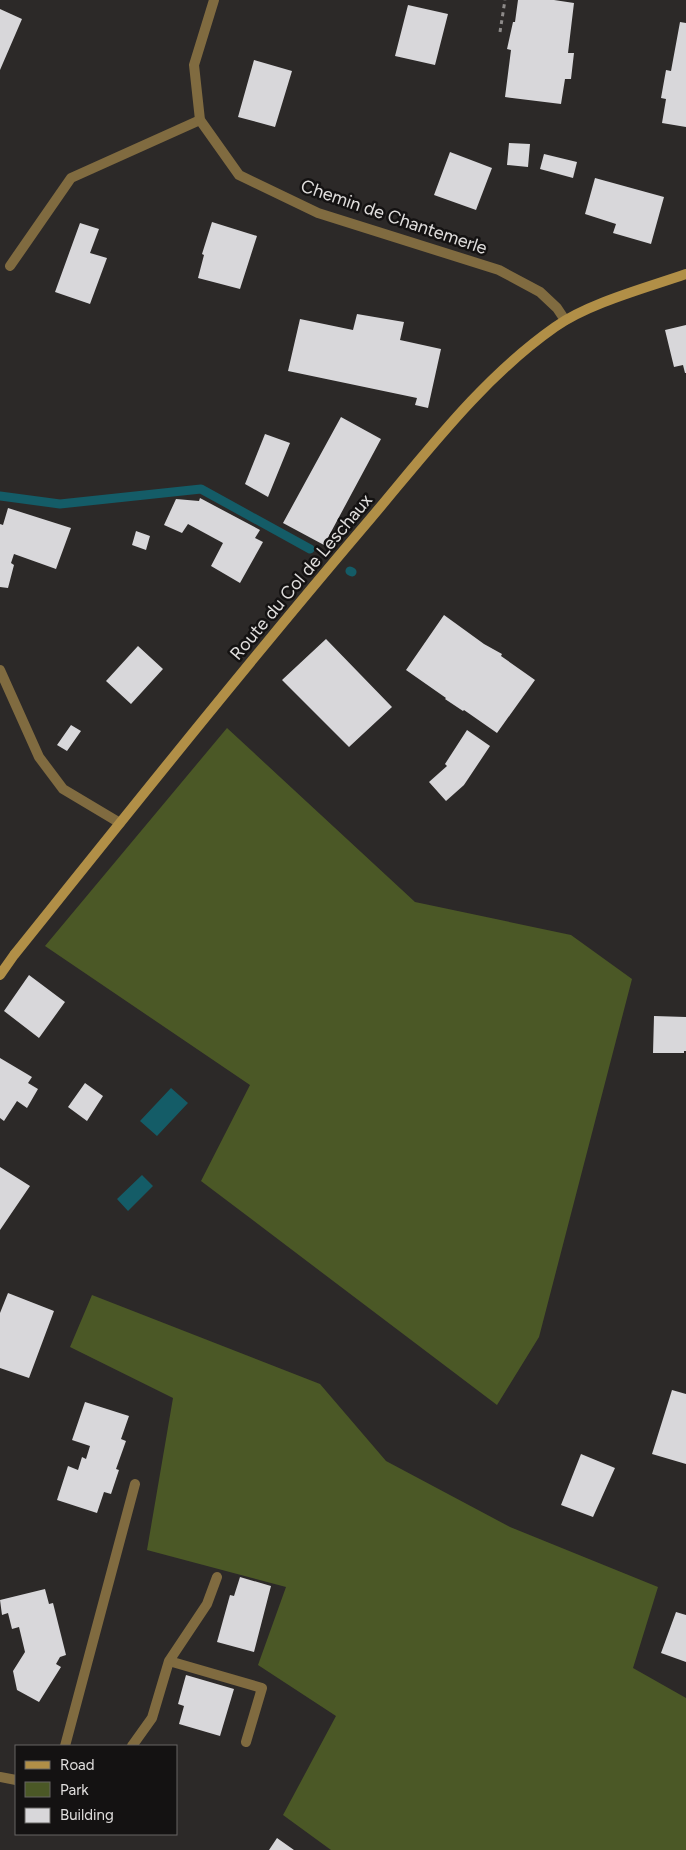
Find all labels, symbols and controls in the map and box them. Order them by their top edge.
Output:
street label: Chemin de Chantemerle [298,175,490,259]
street label: Route du Col de Leschaux [225,489,377,664]
legend [15,1745,178,1835]
text: Road [60,1756,95,1774]
text: Park [60,1781,89,1799]
text: Building [60,1806,114,1824]

